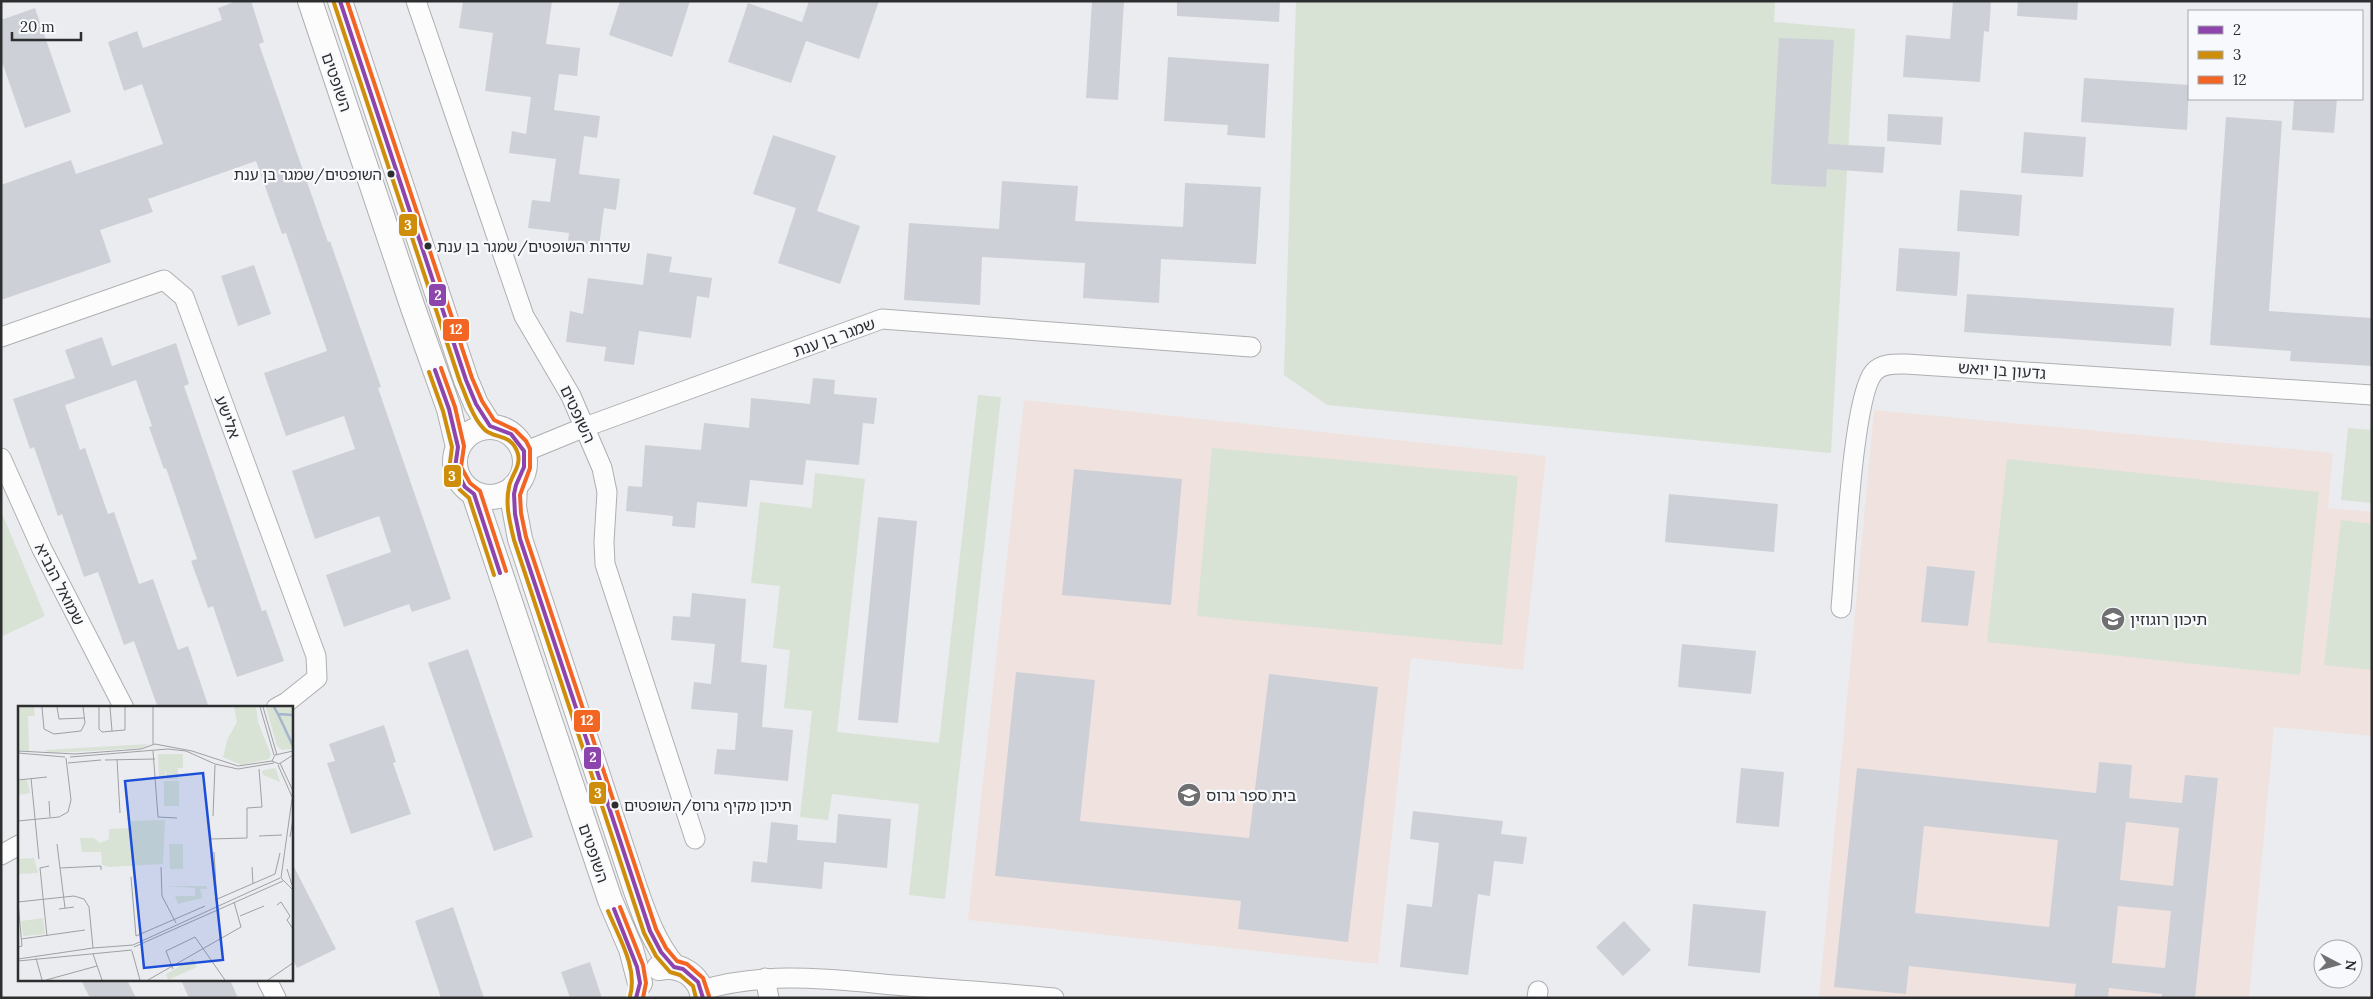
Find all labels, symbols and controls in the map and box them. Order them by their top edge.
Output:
scale bar [12,10,81,42]
legend [2188,10,2363,100]
text: 20 m [20,17,55,36]
text: 2 [2233,20,2241,39]
text: 3 [2233,45,2241,64]
street label: השופטים [318,50,356,114]
text: 12 [2233,70,2247,89]
place label: השופטים/שמגר בן ענת [234,165,382,185]
marker: השופטים/שמגר בן ענת [386,169,396,179]
line badge: 3 [398,213,418,237]
text: 3 [404,216,412,234]
place label: שדרות השופטים/שמגר בן ענת [437,237,630,257]
marker: שדרות השופטים/שמגר בן ענת [423,241,433,251]
line badge: 2 [428,283,447,307]
text: 2 [434,286,442,304]
street label: שמגר בן ענת [790,313,878,361]
line badge: 12 [442,318,470,342]
text: 12 [449,320,463,338]
street label: גדעון בן יואש [1957,357,2047,383]
street label: השופטים [556,382,600,446]
street label: אלישע [211,393,245,441]
line badge: 3 [443,464,462,488]
text: 3 [448,467,456,485]
street label: שמואל הנביא [31,539,89,629]
school or university icon: תיכון רוגוזין [2100,606,2126,632]
place label: תיכון רוגוזין [2130,609,2207,629]
inset map [18,706,292,982]
line badge: 12 [573,709,601,733]
text: 12 [580,711,594,729]
line badge: 2 [583,746,602,770]
text: 2 [589,748,597,766]
line badge: 3 [588,781,607,805]
school or university icon: בית ספר גרוס [1176,782,1202,808]
text: 3 [594,784,602,802]
place label: בית ספר גרוס [1206,785,1296,805]
place label: תיכון מקיף גרוס/השופטים [624,796,792,816]
marker: תיכון מקיף גרוס/השופטים [610,800,620,810]
street label: השופטים [575,821,613,885]
north arrow [2313,939,2363,989]
text: N [2341,959,2360,972]

